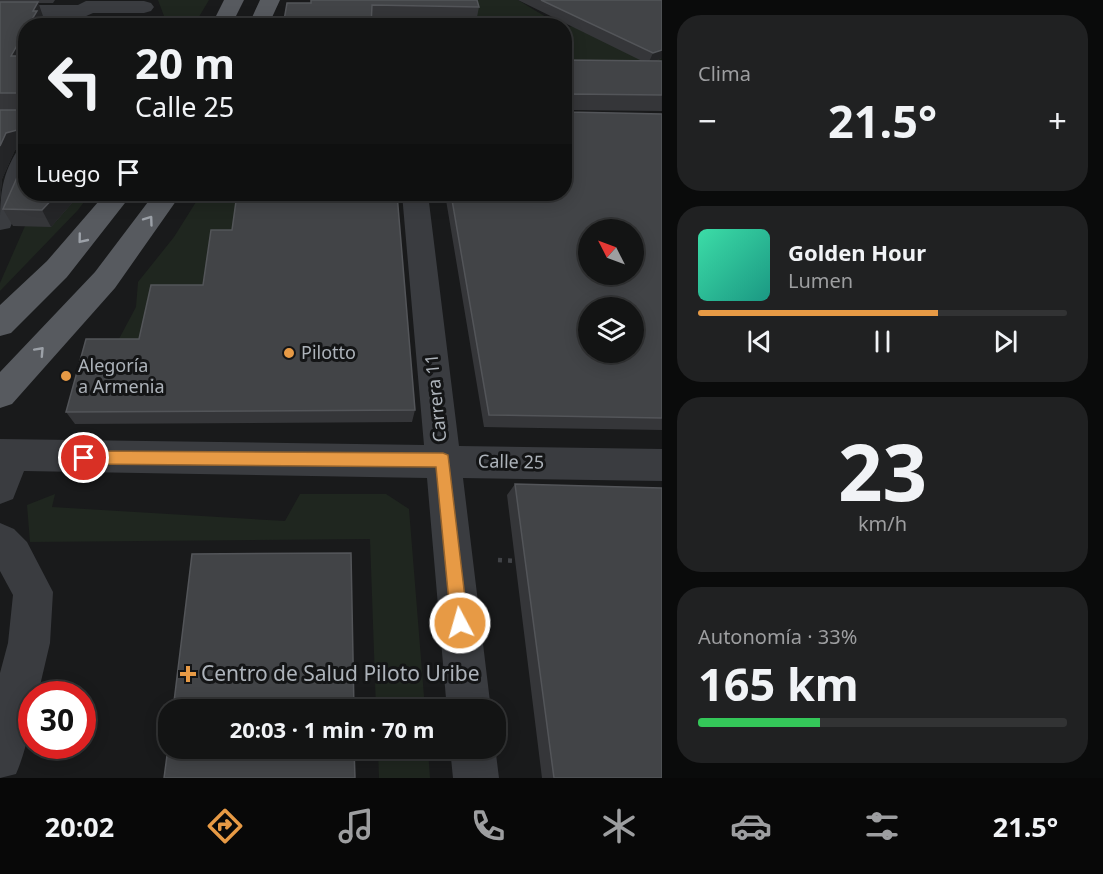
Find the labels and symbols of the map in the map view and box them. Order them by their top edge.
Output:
one-way arrow [142,216,153,227]
north arrow [578,219,644,285]
one-way arrow [78,232,89,243]
place label: Pilotto [301,340,356,364]
marker: Pilotto [282,346,296,360]
one-way arrow [33,348,44,358]
place label: Alegoría a Armenia [78,353,165,398]
street label: Carrera 11 [418,353,452,443]
marker: Alegoría a Armenia [59,369,73,383]
pin [58,432,109,483]
street label: Calle 25 [478,448,544,474]
position arrow [428,591,492,655]
place label: Centro de Salud Piloto Uribe [201,659,480,687]
marker: Centro de Salud Piloto Uribe [179,665,197,683]
speed limit sign: 30 [18,681,96,759]

